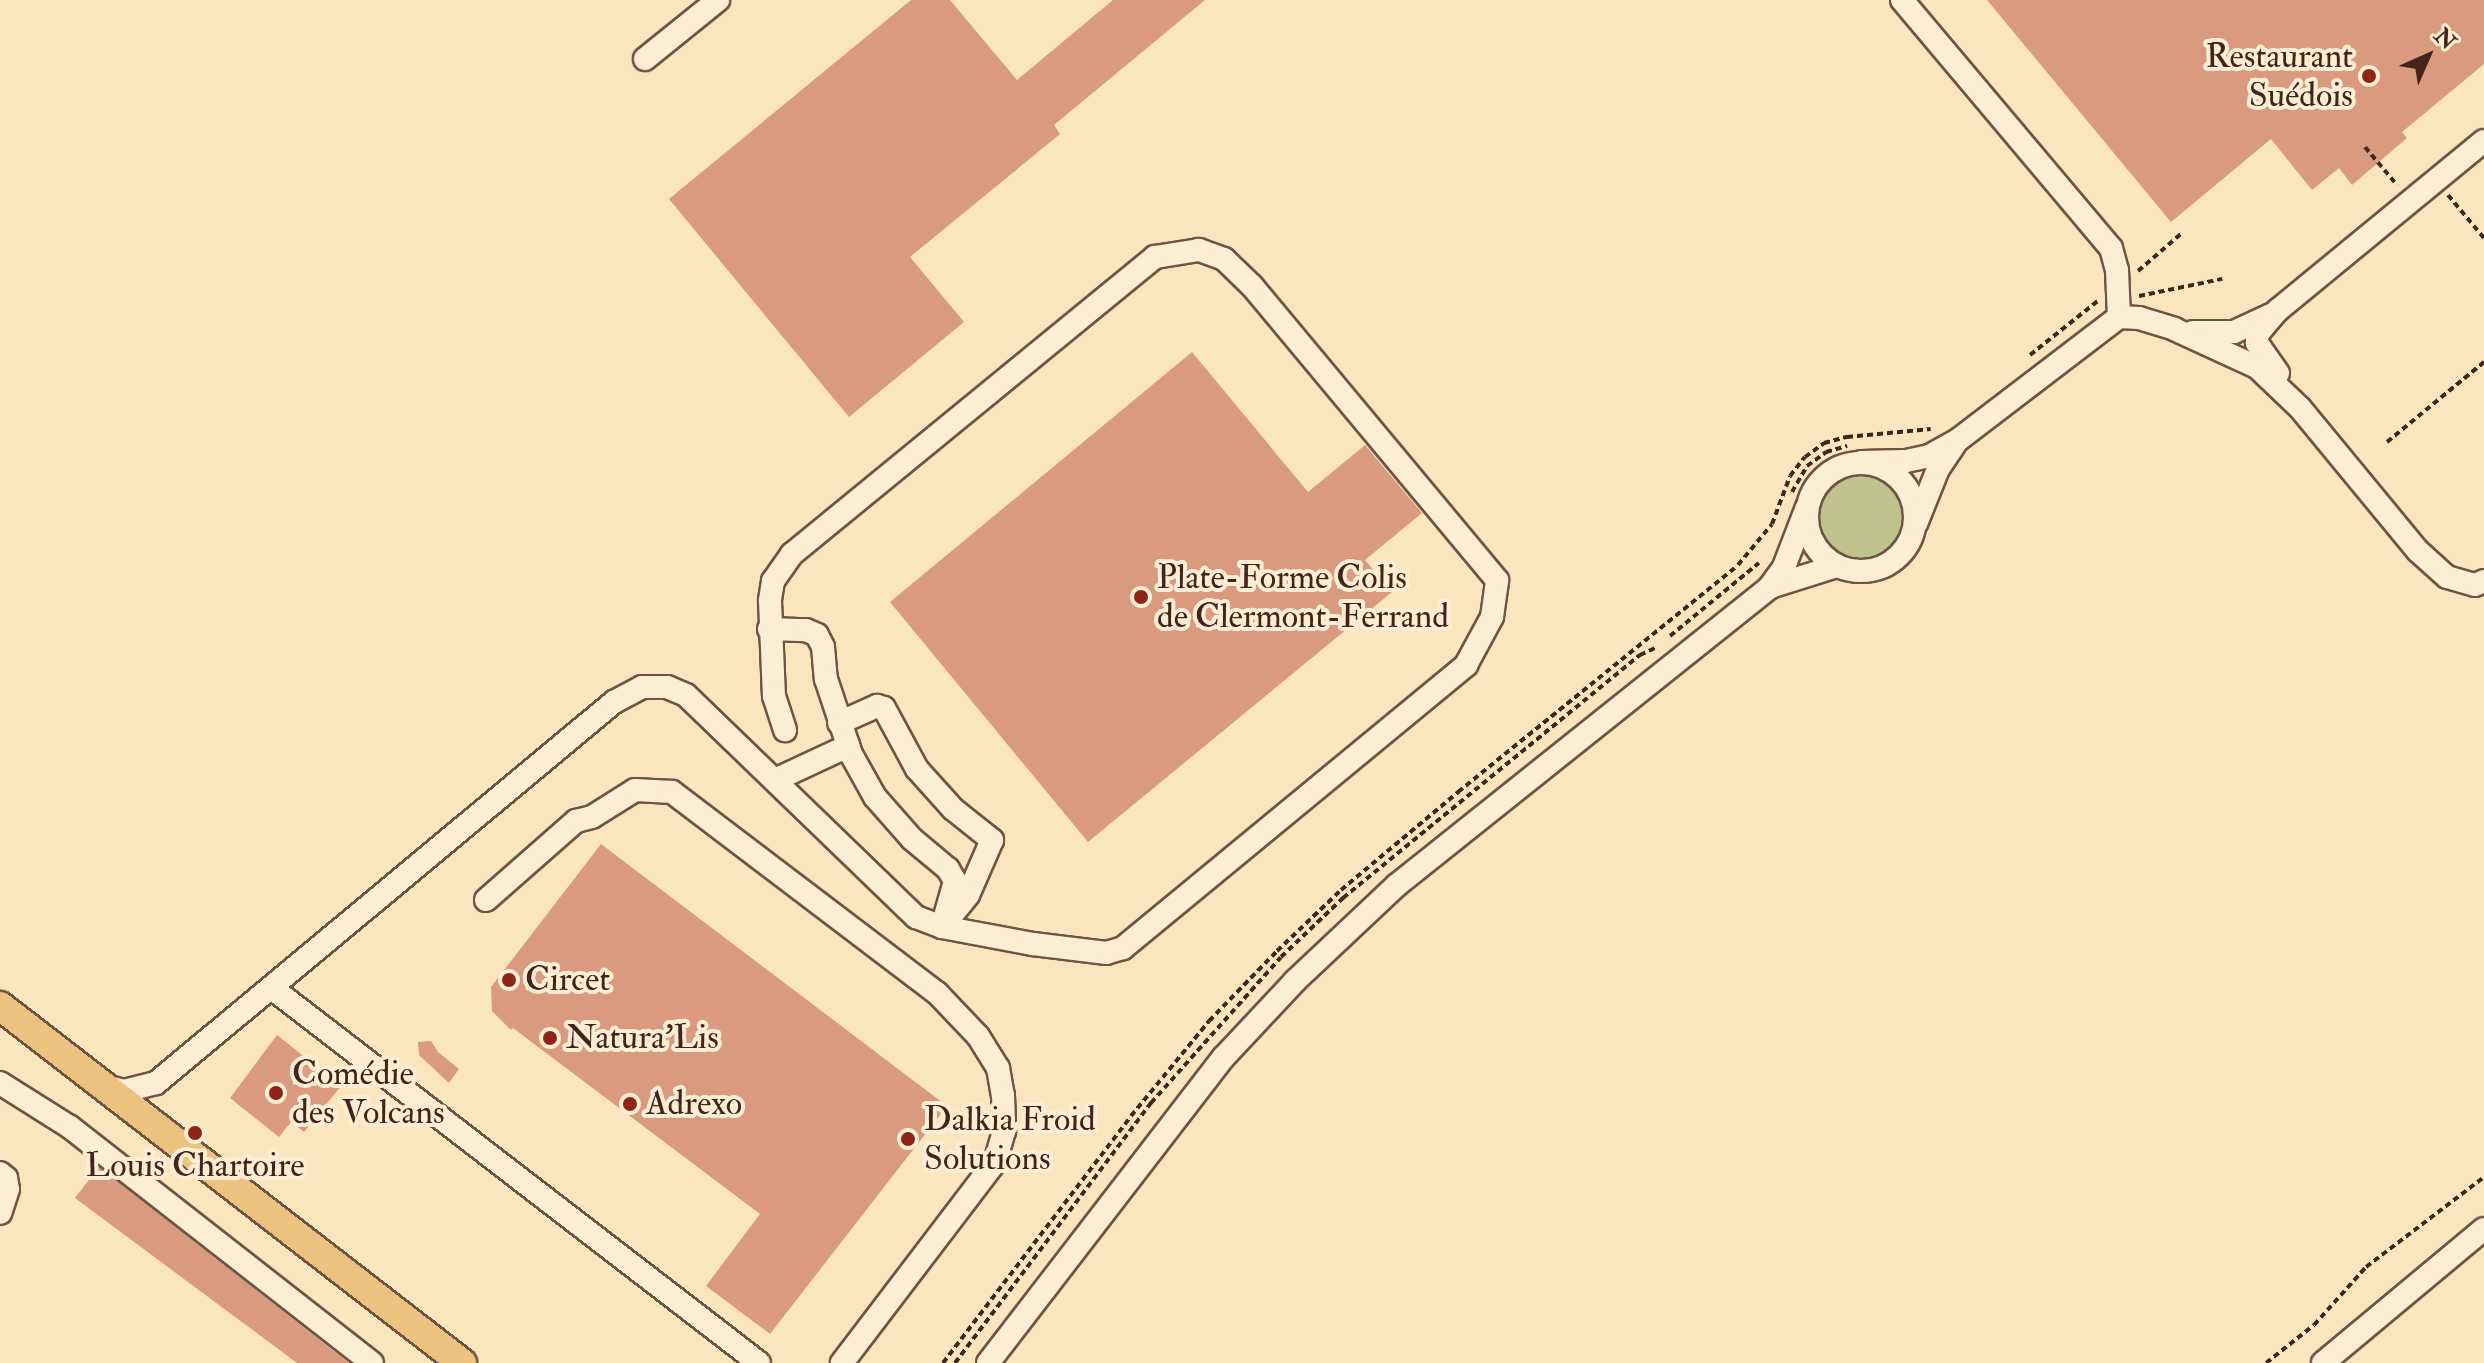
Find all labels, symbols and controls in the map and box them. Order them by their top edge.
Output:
north arrow [2388,16,2468,96]
text: N [2428,22,2462,56]
place label: Restaurant Suédois [2205,36,2353,116]
marker: Restaurant Suédois [2360,67,2378,85]
place label: Plate-Forme Colis de Clermont-Ferrand [1157,557,1449,636]
marker: Plate-Forme Colis de Clermont-Ferrand [1132,588,1150,606]
place label: Circet [525,960,610,1000]
marker: Circet [500,971,518,989]
place label: Natura'Lis [566,1018,719,1058]
marker: Natura'Lis [541,1029,559,1047]
place label: Comédie des Volcans [292,1053,445,1132]
marker: Comédie des Volcans [267,1084,285,1102]
place label: Adrexo [646,1084,742,1124]
marker: Adrexo [621,1095,639,1113]
place label: Dalkia Froid Solutions [924,1099,1096,1178]
marker: Louis Chartoire [186,1124,204,1142]
marker: Dalkia Froid Solutions [899,1130,917,1148]
place label: Louis Chartoire [86,1146,304,1186]

